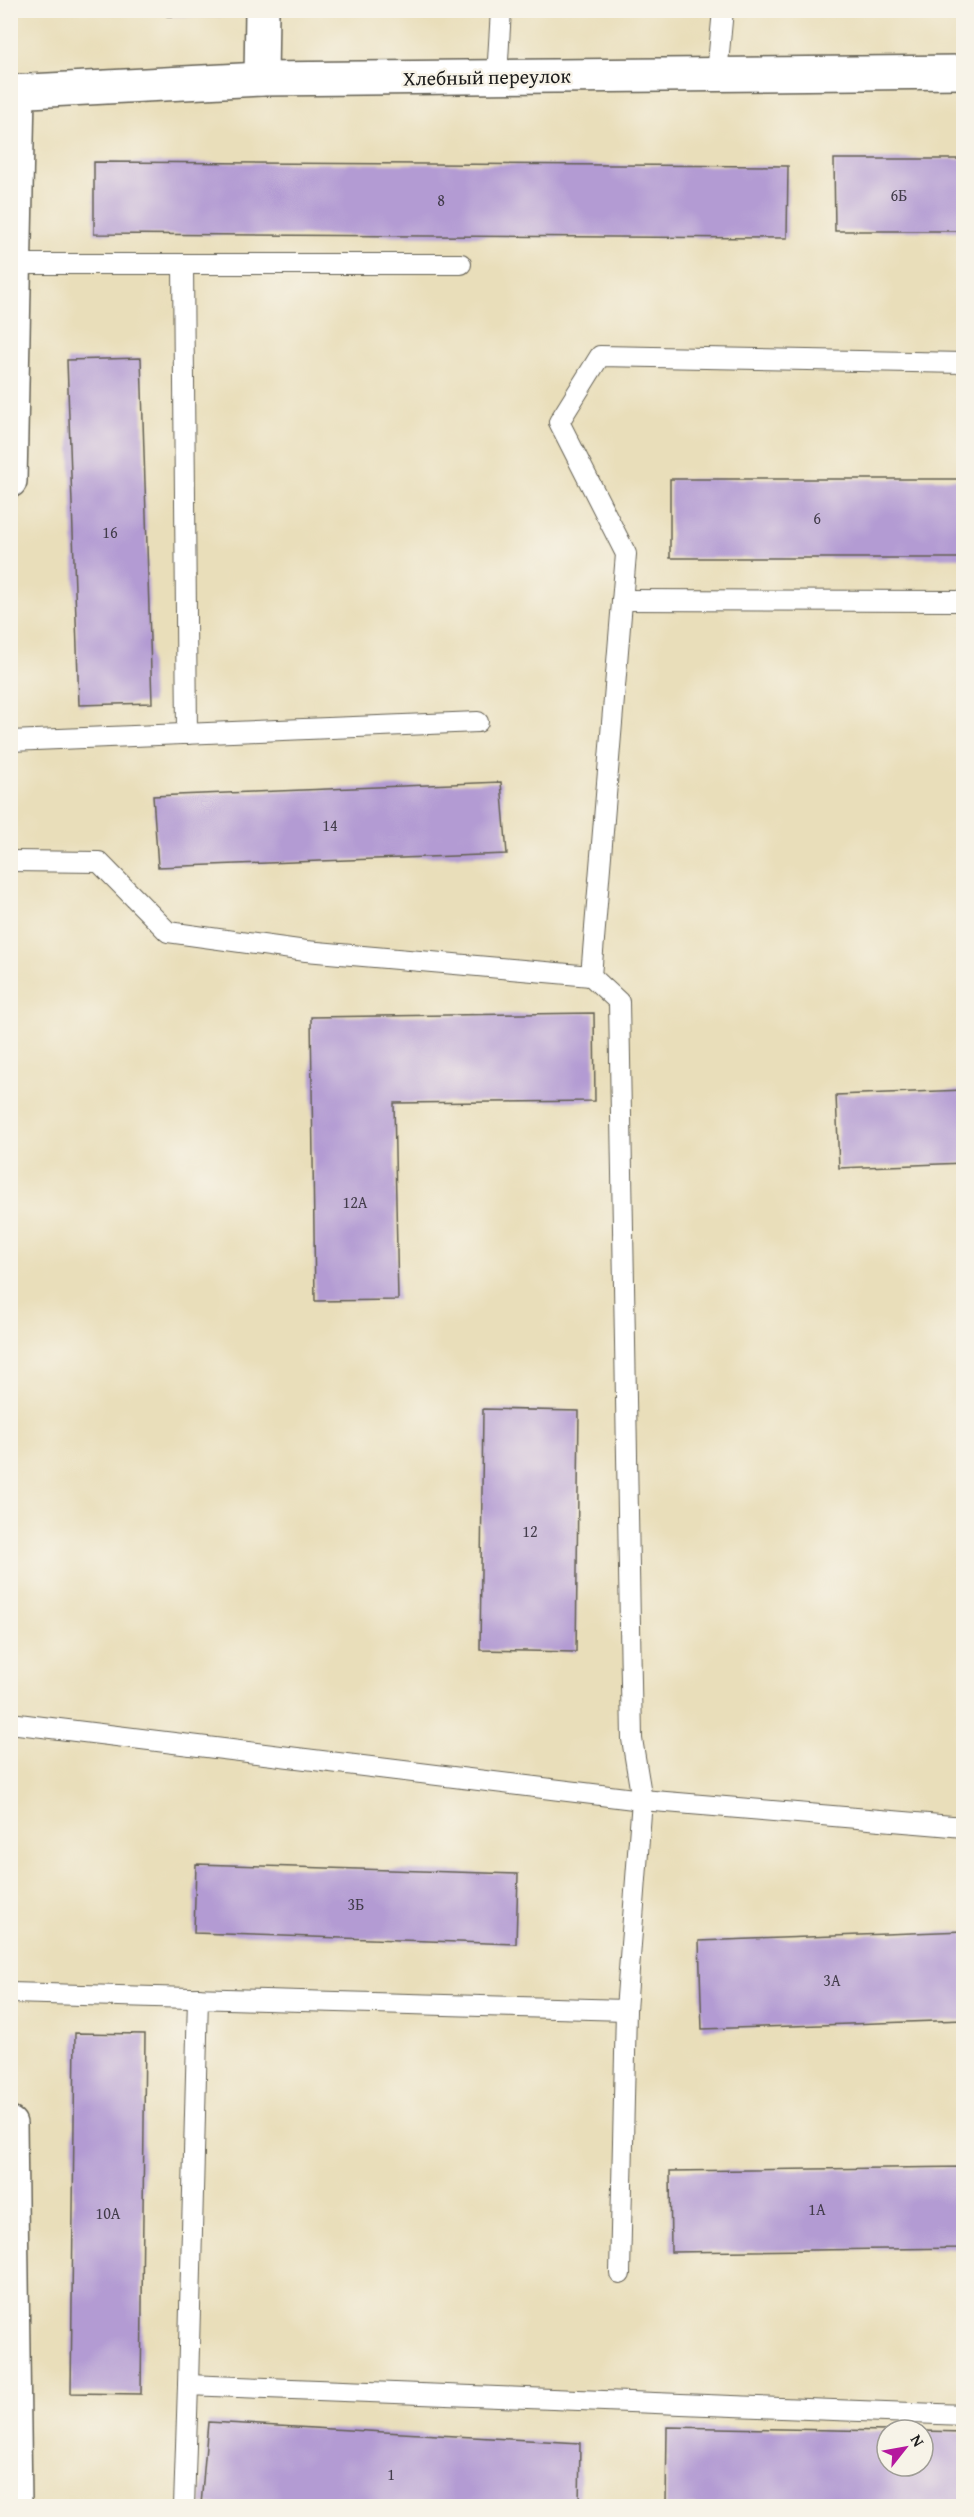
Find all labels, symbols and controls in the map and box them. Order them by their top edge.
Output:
street label: Хлебный переулок [403,61,572,92]
house number: 6Б [891,183,907,207]
house number: 8 [437,188,445,212]
house number: 6 [813,506,821,530]
house number: 16 [102,520,118,544]
house number: 14 [322,813,338,837]
house number: 12А [342,1190,368,1214]
house number: 12 [522,1519,538,1543]
house number: 3Б [348,1892,364,1916]
house number: 3А [823,1968,841,1992]
house number: 1А [808,2197,826,2221]
house number: 10А [95,2201,121,2225]
north arrow [875,2418,935,2478]
text: N [905,2430,931,2451]
house number: 1 [387,2462,395,2486]

